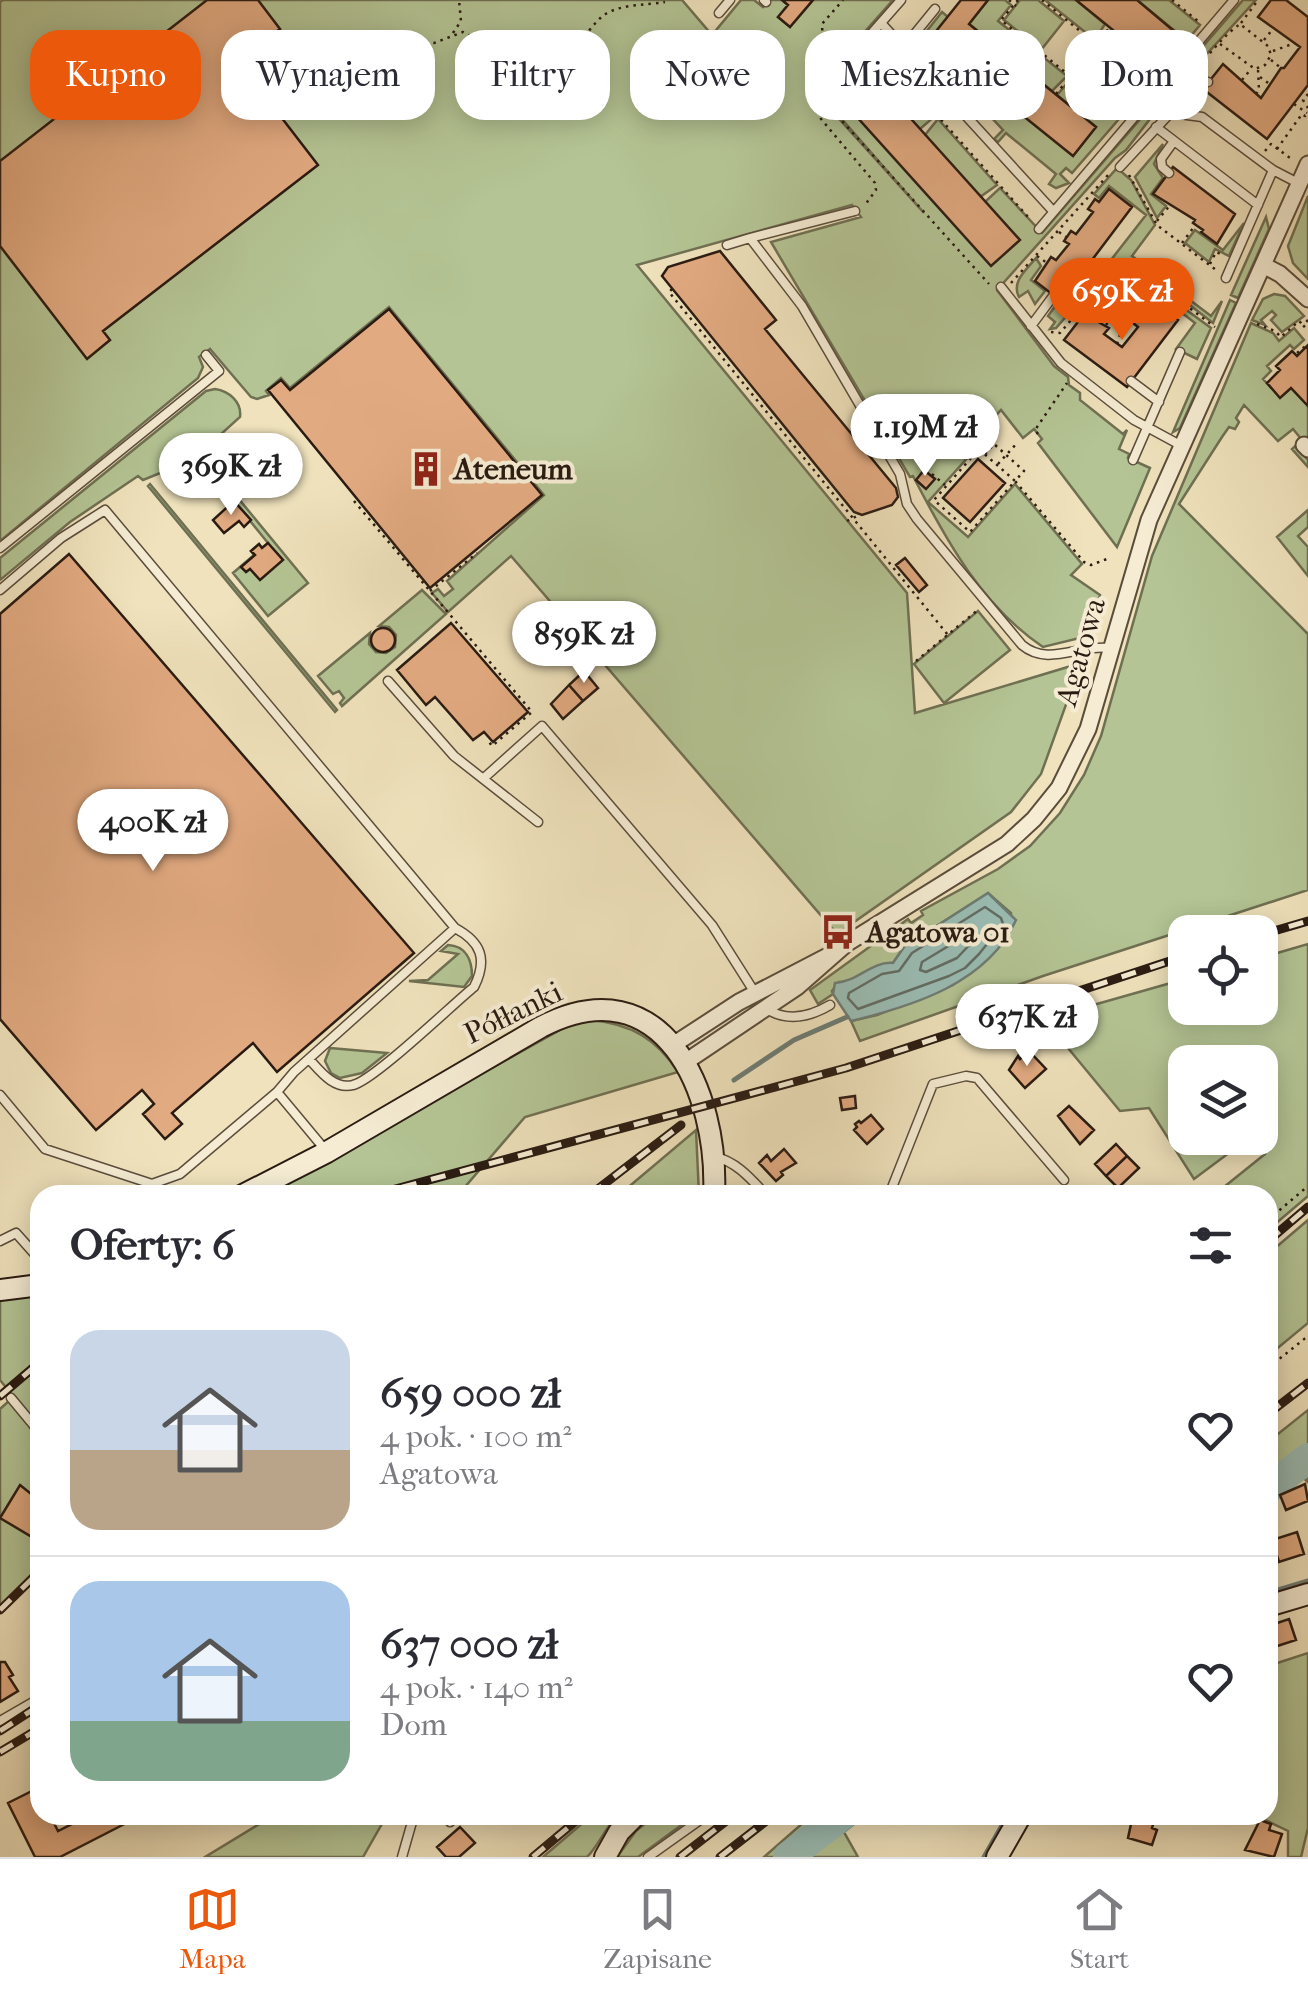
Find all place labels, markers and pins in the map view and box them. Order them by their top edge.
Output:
pin: 659K zł [1030,258,1214,343]
pin: 1.19M zł [822,394,1028,479]
pin: 369K zł [139,433,323,518]
building icon: Ateneum [407,450,445,488]
place label: Ateneum [452,452,574,487]
pin: 859K zł [492,601,676,686]
pin: 400K zł [61,789,245,874]
bus stop icon: Agatowa 01 [819,913,857,951]
place label: Agatowa 01 [864,915,1010,950]
pin: 637K zł [935,984,1119,1069]

